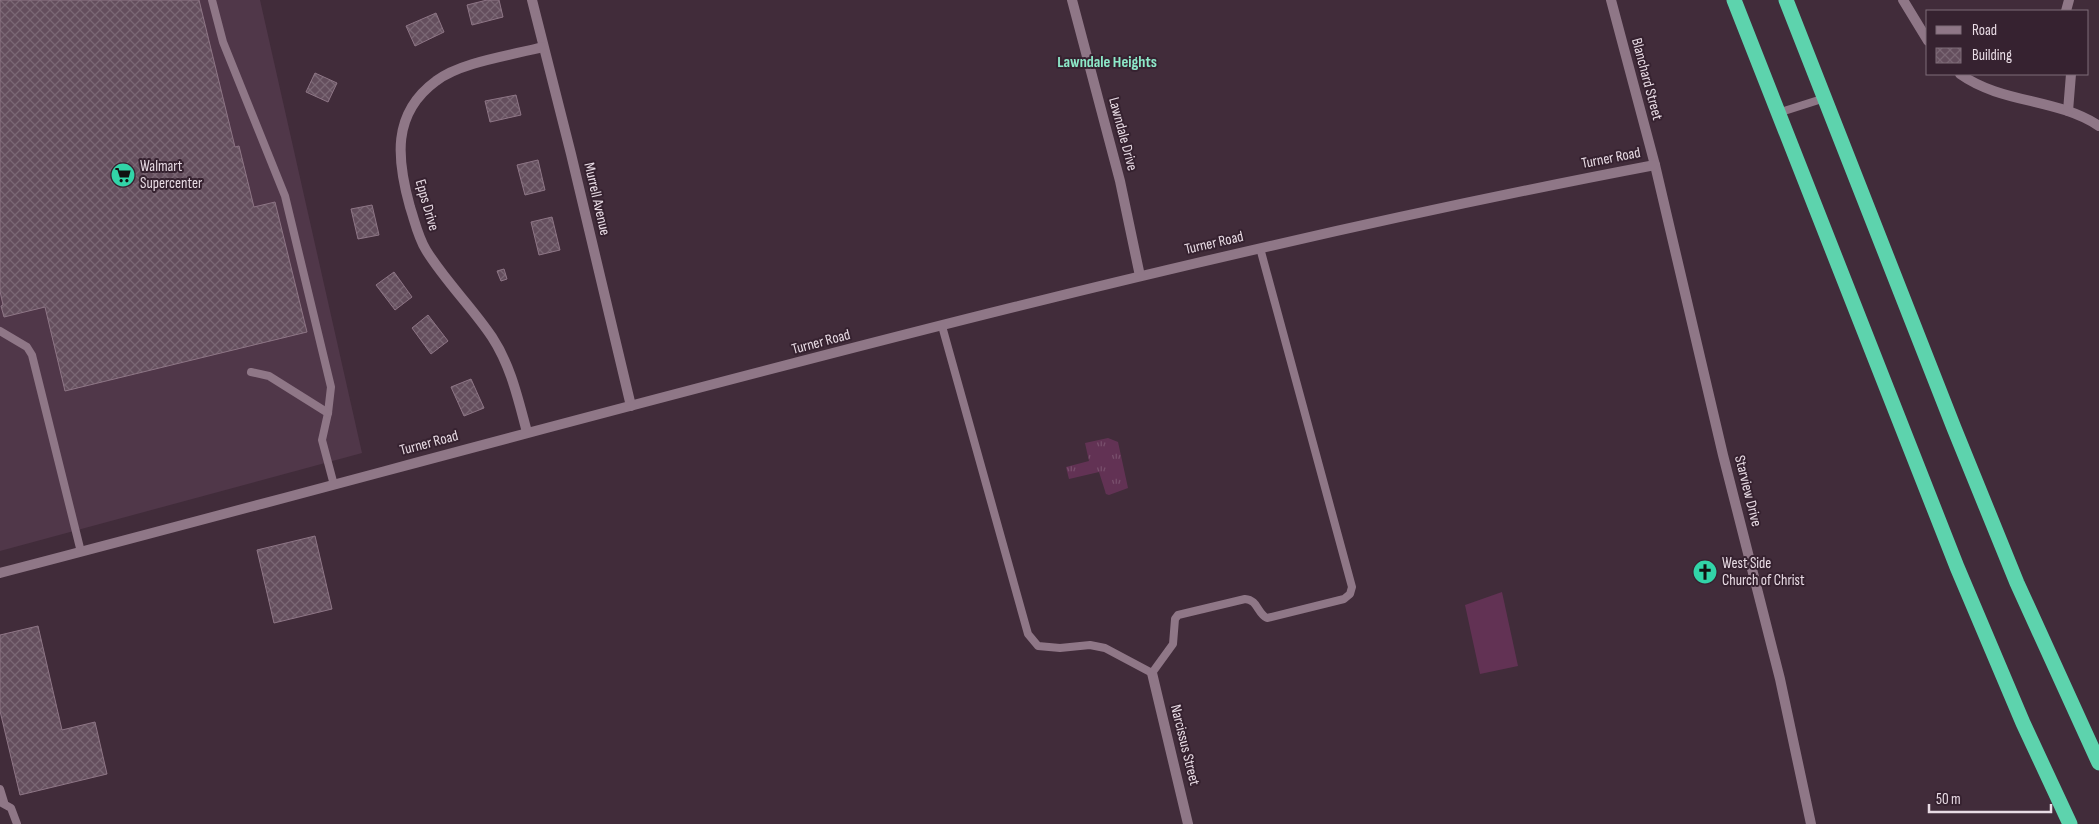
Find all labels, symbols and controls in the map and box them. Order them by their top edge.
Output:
legend [1926,10,2089,75]
text: Road [1972,21,1997,40]
street label: Blanchard Street [1627,36,1667,123]
text: Building [1972,46,2012,65]
district label: Lawndale Heights [1057,53,1157,72]
street label: Lawndale Drive [1104,95,1142,173]
street label: Turner Road [1580,143,1642,173]
place label: Walmart Supercenter [140,157,203,193]
street label: Murrell Avenue [579,161,615,237]
supermarket icon: Walmart Supercenter [110,162,136,188]
street label: Epps Drive [411,177,443,233]
street label: Turner Road [1183,227,1245,259]
street label: Turner Road [790,325,852,359]
street label: Turner Road [398,426,460,460]
street label: Starview Drive [1730,453,1766,529]
place label: West Side Church of Christ [1722,554,1805,590]
church icon: West Side Church of Christ [1692,559,1718,585]
street label: Narcissus Street [1166,703,1204,788]
scale bar [1929,782,2052,814]
text: 50 m [1936,790,1961,809]

